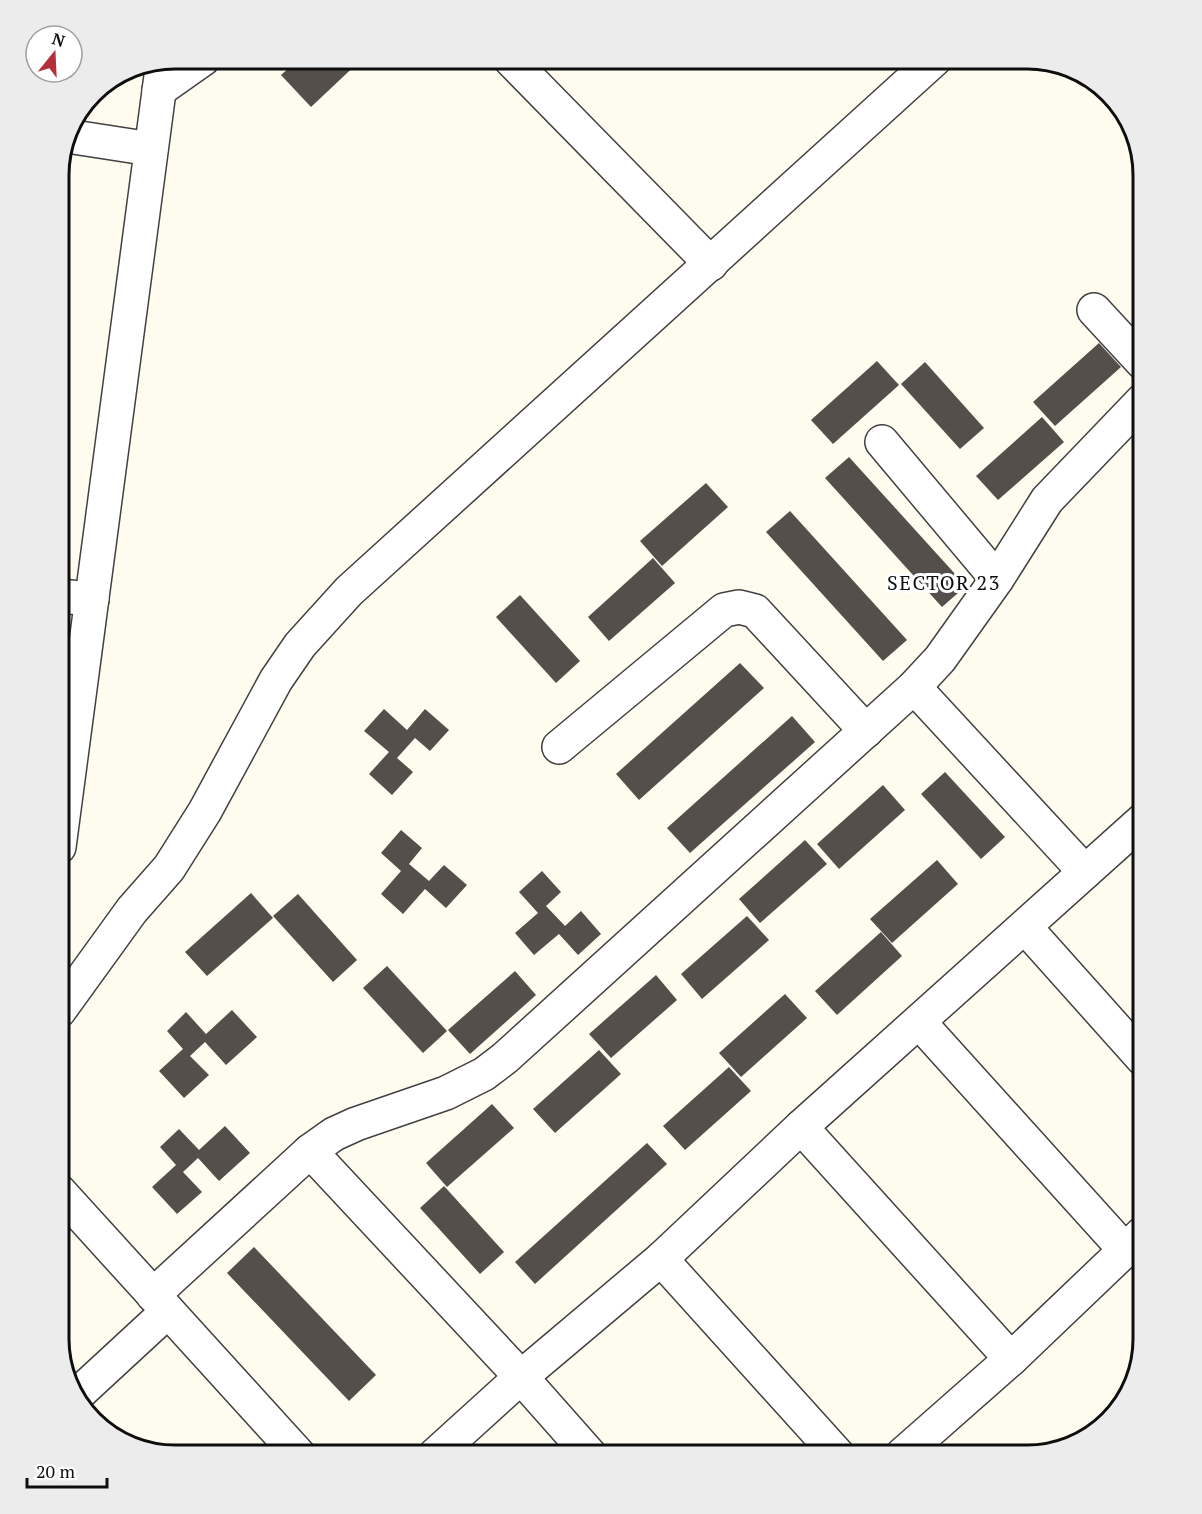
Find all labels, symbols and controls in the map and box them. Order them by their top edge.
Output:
north arrow [24,24,84,84]
text: N [49,27,68,52]
district label: SECTOR 23 [887,569,1001,596]
scale bar [27,1451,106,1489]
text: 20 m [36,1459,76,1483]

